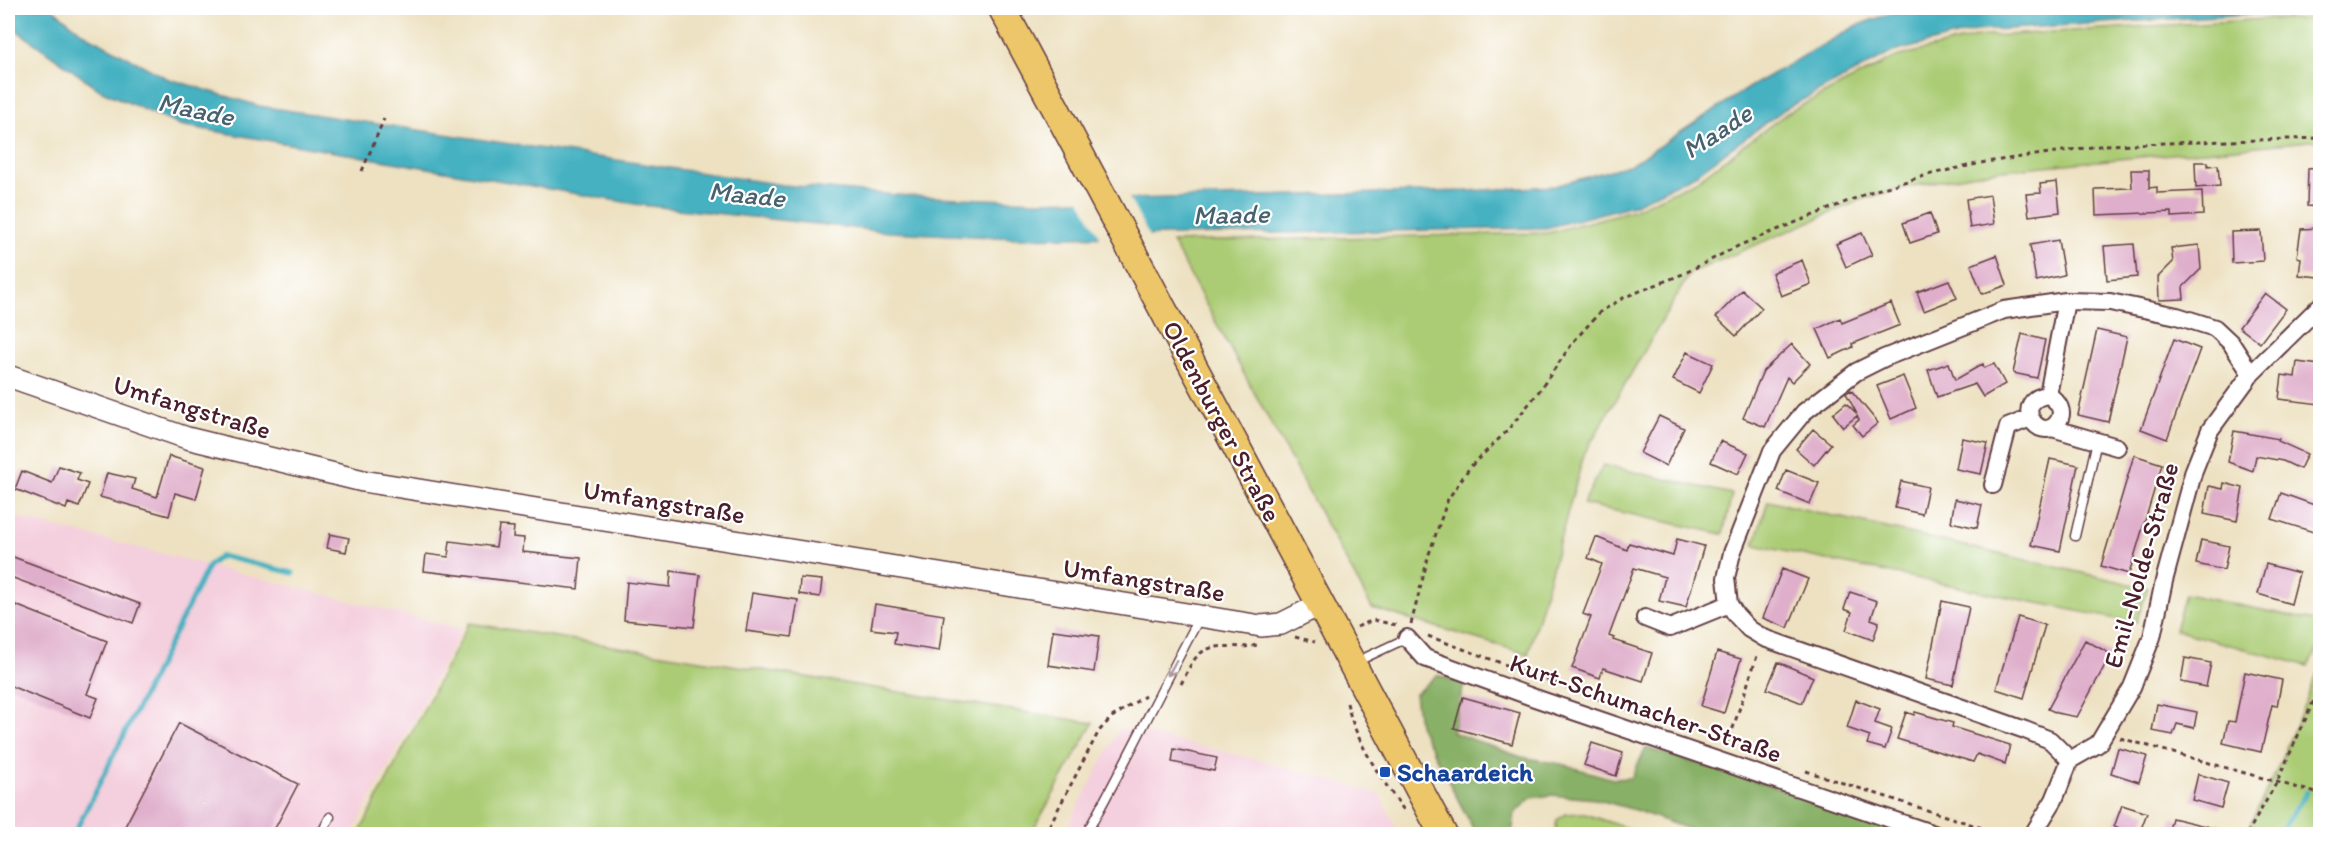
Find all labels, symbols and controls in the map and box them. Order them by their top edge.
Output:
water label: Maade [155,85,238,133]
water label: Maade [1676,96,1759,166]
water label: Maade [707,174,788,215]
water label: Maade [1192,197,1271,231]
street label: Oldenburger Straße [1155,315,1289,527]
street label: Umfangstraße [109,368,275,446]
street label: Emil-Nolde-Straße [2096,458,2186,672]
street label: Umfangstraße [581,473,747,531]
street label: Umfangstraße [1061,551,1227,609]
street label: Kurt-Schumacher-Straße [1506,646,1786,770]
one-way arrow [1166,659,1178,676]
place label: Schaardeich [1397,756,1533,788]
marker: Schaardeich [1378,765,1392,779]

